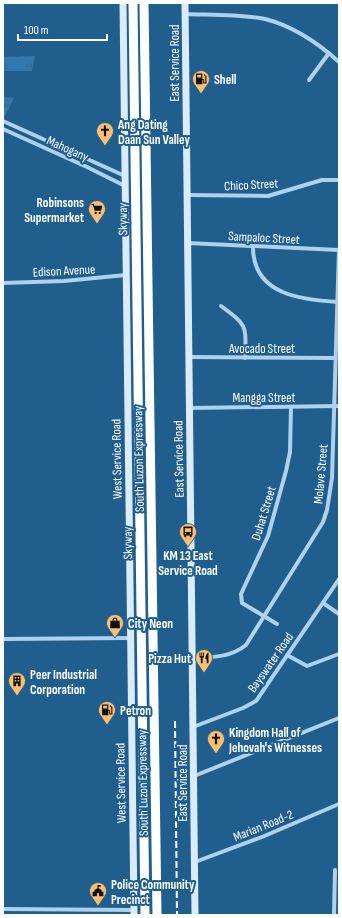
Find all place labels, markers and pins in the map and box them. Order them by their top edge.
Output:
fuel station icon: Shell [191,69,211,94]
place label: Shell [214,72,237,88]
place label: Ang Dating Daan Sun Valley [117,117,190,148]
church icon: Ang Dating Daan Sun Valley [95,121,115,146]
place label: Robinsons Supermarket [24,195,85,226]
supermarket icon: Robinsons Supermarket [87,199,107,224]
bus stop icon: KM 13 East Service Road [178,522,198,547]
place label: KM 13 East Service Road [158,548,218,579]
shop icon: City Neon [105,613,125,638]
place label: City Neon [128,616,173,632]
restaurant icon: Pizza Hut [194,648,214,673]
place label: Pizza Hut [148,651,192,667]
place label: Peer Industrial Corporation [30,667,97,698]
building icon: Peer Industrial Corporation [7,671,27,696]
fuel station icon: Petron [97,700,117,725]
place label: Petron [120,703,151,719]
place label: Kingdom Hall of Jehovah's Witnesses [228,725,322,756]
church icon: Kingdom Hall of Jehovah's Witnesses [206,729,226,754]
place label: Police Community Precinct [111,877,195,908]
public building icon: Police Community Precinct [88,881,108,906]

